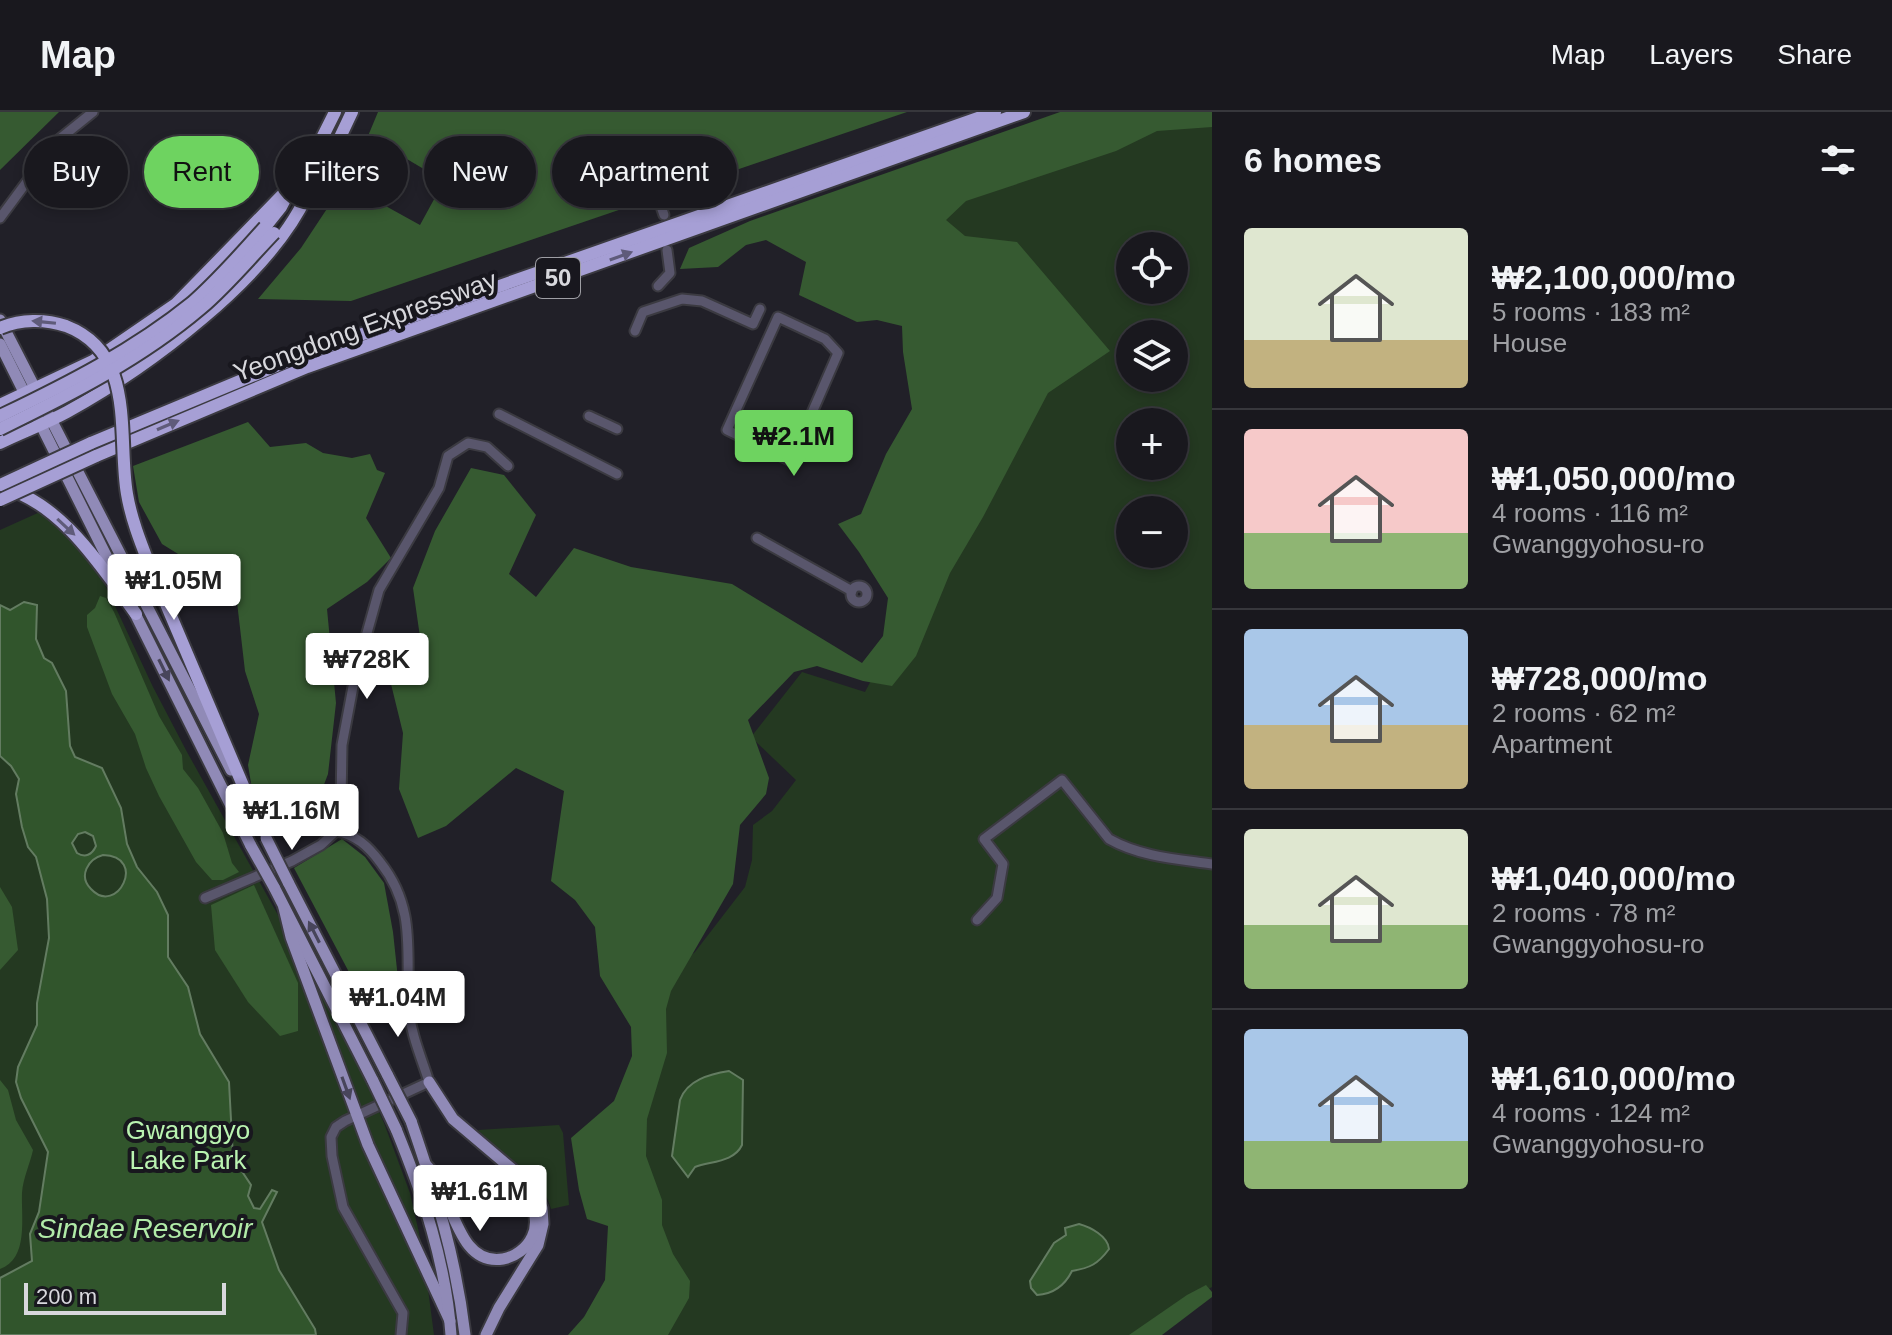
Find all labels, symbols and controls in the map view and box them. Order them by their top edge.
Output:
text: Map [40,34,116,76]
text: Map [1551,39,1605,70]
text: Layers [1649,39,1733,70]
text: Share [1777,39,1852,70]
chip: Buy [24,136,128,208]
chip: Rent [144,136,259,208]
chip: Filters [275,136,408,208]
chip: New [424,136,536,208]
chip: Apartment [552,136,737,208]
icon: filters [1816,138,1860,182]
text: 6 homes [1244,141,1382,179]
map controls [1116,232,1188,568]
button: locate [1116,232,1188,304]
one-way arrow [610,249,634,262]
road number: 50 [536,258,580,298]
text: ₩2,100,000/mo [1492,258,1736,296]
icon: home [1308,260,1404,356]
street label: Yeongdong Expressway [229,264,501,388]
text: 5 rooms · 183 m² [1492,297,1690,327]
one-way arrow [31,316,56,329]
button: layers [1116,320,1188,392]
text: House [1492,328,1567,358]
button: + [1116,408,1188,480]
pin: ₩2.1M [738,410,850,478]
one-way arrow [156,419,180,432]
text: ₩2.1M [753,421,835,451]
text: ₩1,050,000/mo [1492,459,1736,497]
icon: home [1308,461,1404,557]
button: − [1116,496,1188,568]
text: 4 rooms · 116 m² [1492,498,1688,528]
one-way arrow [56,517,75,536]
text: Gwanggyohosu-ro [1492,529,1704,559]
pin: ₩1.05M [109,554,239,622]
text: ₩1.05M [126,565,222,595]
pin: ₩728K [311,633,423,701]
text: ₩728K [324,644,410,674]
one-way arrow [157,658,171,681]
text: ₩728,000/mo [1492,659,1707,697]
icon: home [1308,661,1404,757]
text: 2 rooms · 62 m² [1492,698,1676,728]
text: Apartment [1492,729,1612,759]
pin: ₩1.16M [227,784,357,852]
text: ₩1.16M [244,795,340,825]
text: ₩1,040,000/mo [1492,859,1736,897]
icon: home [1308,861,1404,957]
text: 2 rooms · 78 m² [1492,898,1676,928]
one-way arrow [307,921,320,944]
text: Gwanggyohosu-ro [1492,929,1704,959]
pin: ₩1.04M [333,971,463,1039]
text: ₩1.04M [350,982,446,1012]
text: ₩1,610,000/mo [1492,1059,1736,1097]
icon: home [1308,1061,1404,1157]
one-way arrow [340,1076,352,1100]
text: 4 rooms · 124 m² [1492,1098,1690,1128]
park label: Gwanggyo Lake Park [126,1115,250,1175]
text: Gwanggyohosu-ro [1492,1129,1704,1159]
pin: ₩1.61M [415,1165,545,1233]
text: ₩1.61M [432,1176,528,1206]
water label: Sindae Reservoir [38,1213,254,1244]
scale bar [24,1279,226,1315]
text: 200 m [36,1284,97,1309]

